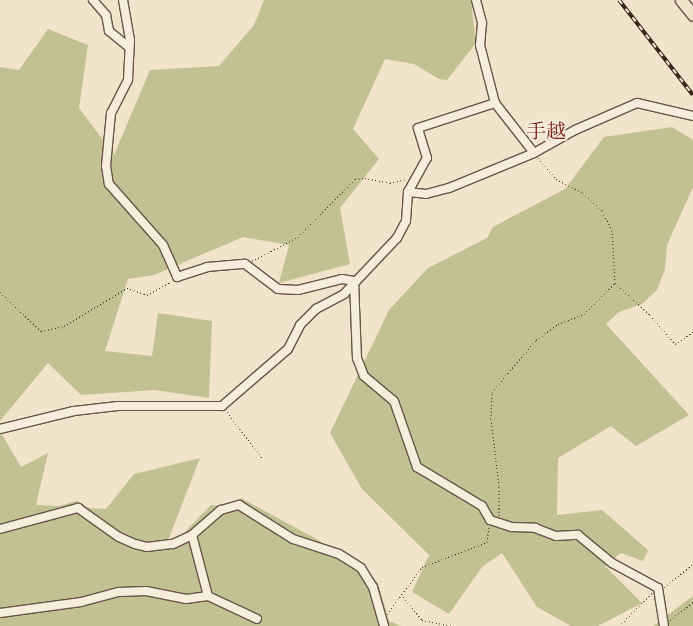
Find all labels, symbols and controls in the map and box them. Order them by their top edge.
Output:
district label: 手越 [526,118,566,142]

